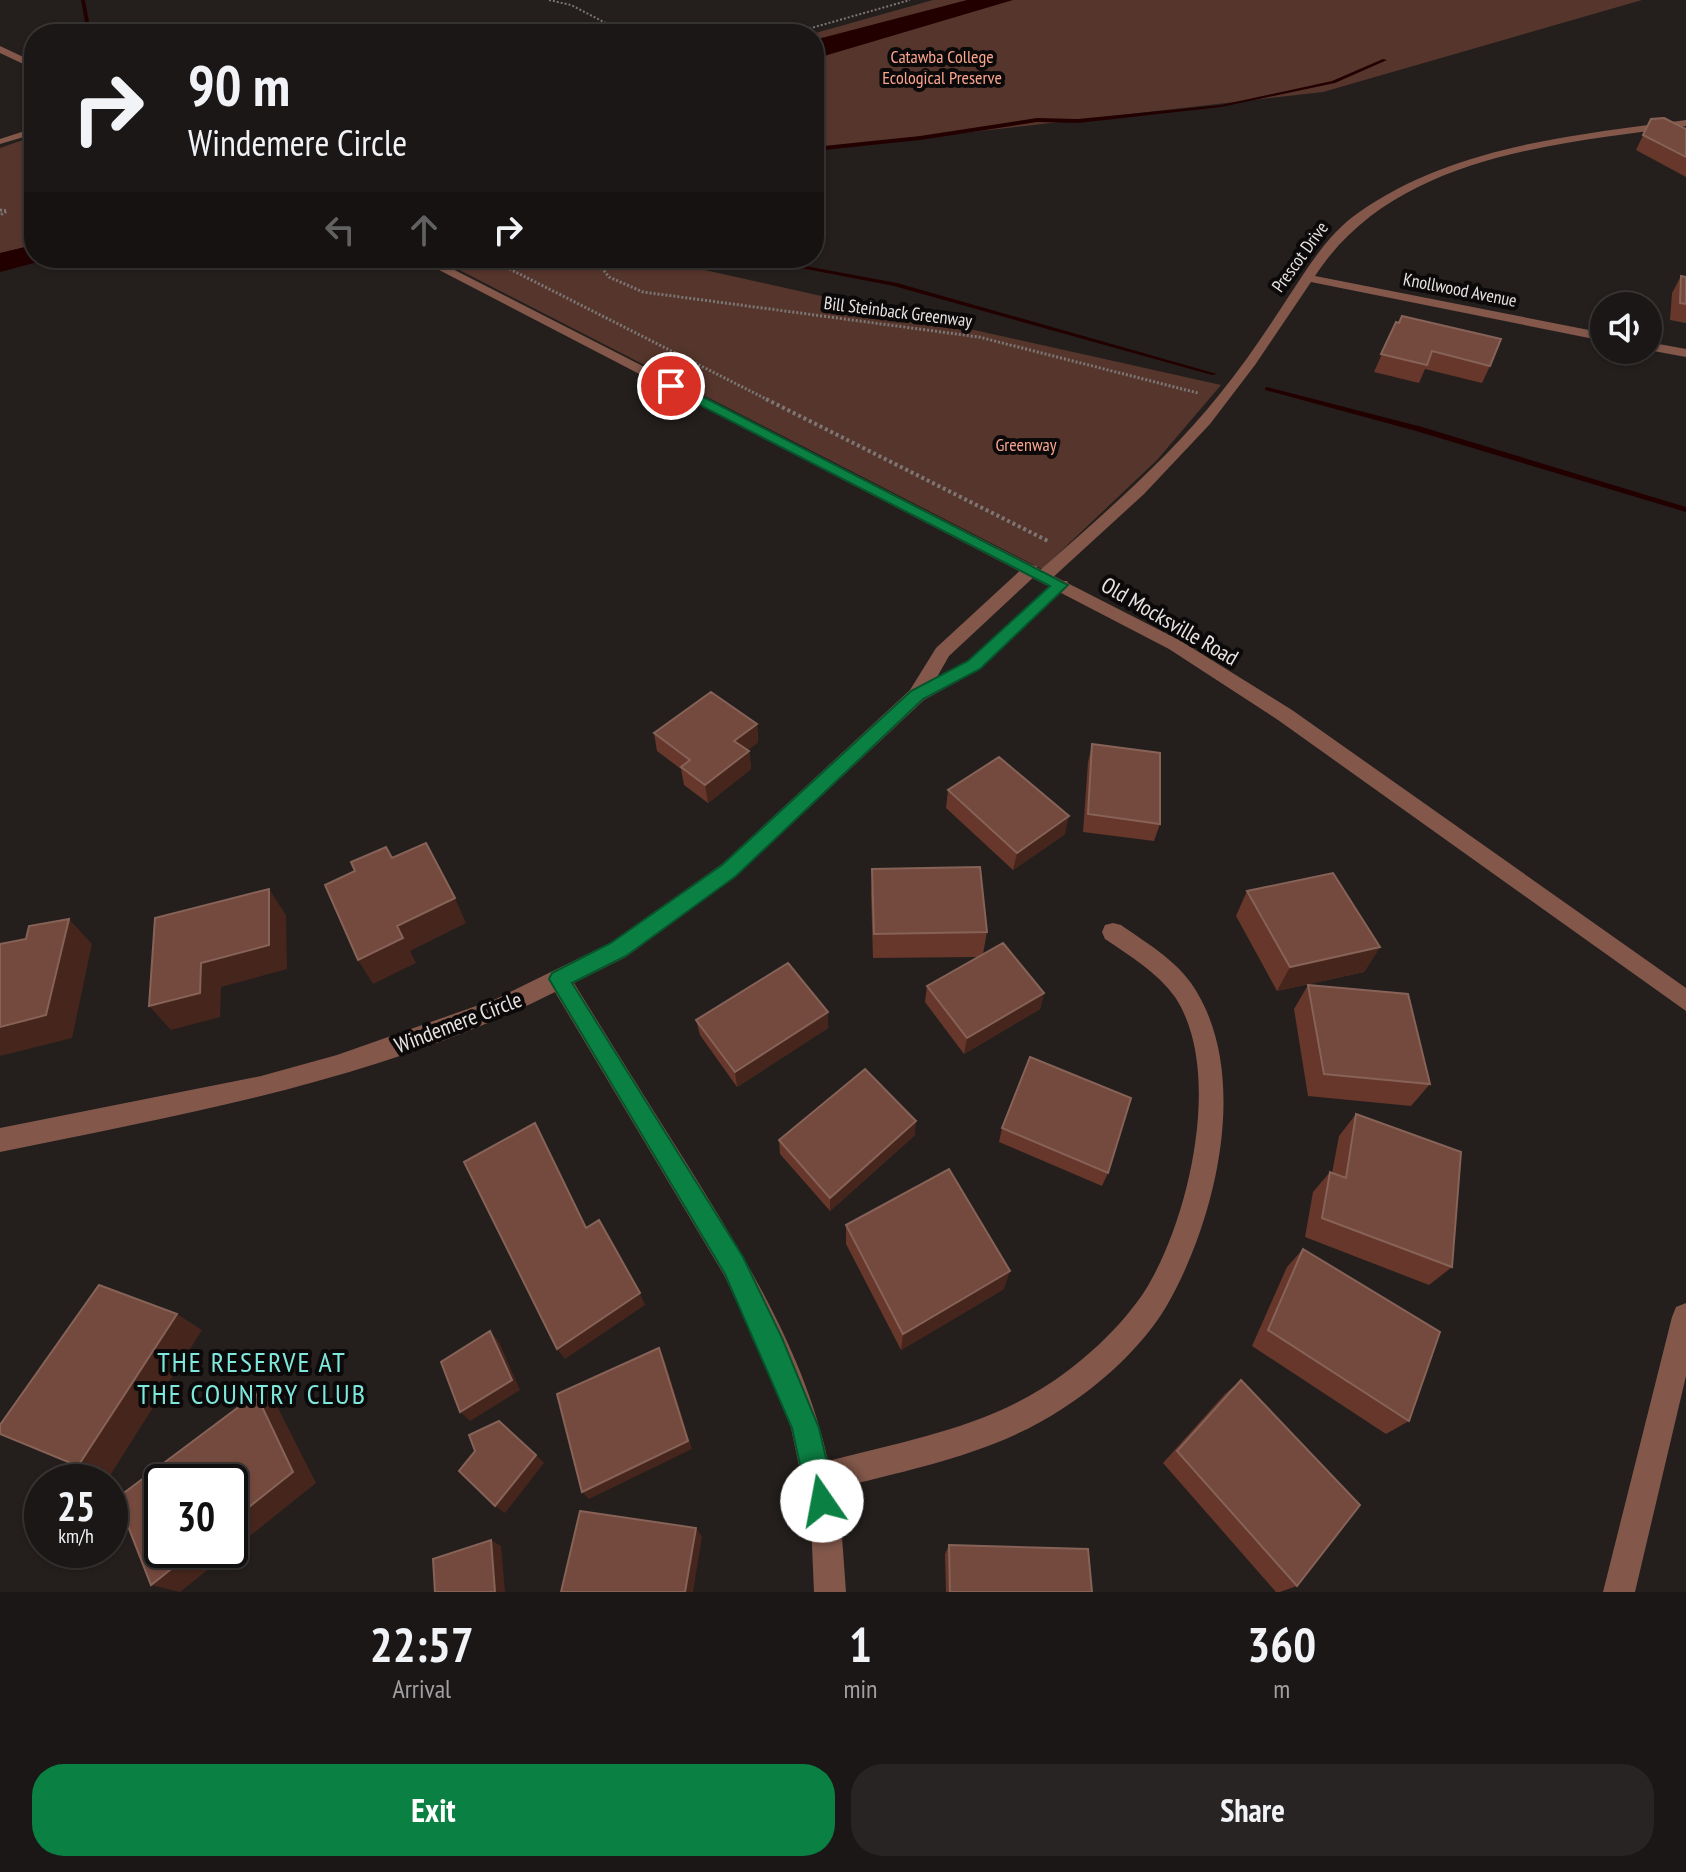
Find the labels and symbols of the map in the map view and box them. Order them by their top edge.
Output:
park label: Catawba College Ecological Preserve [882,45,1002,89]
street label: Prescot Drive [1266,217,1333,296]
street label: Knollwood Avenue [1401,267,1519,312]
street label: Bill Steinback Greenway [823,291,974,332]
pin [637,352,705,420]
park label: Greenway [995,433,1057,456]
street label: Old Mocksville Road [1097,570,1243,672]
street label: Windemere Circle [390,985,526,1059]
district label: THE RESERVE AT THE COUNTRY CLUB [137,1343,367,1412]
position arrow [780,1459,864,1543]
speed limit sign: 30 [144,1464,248,1568]

